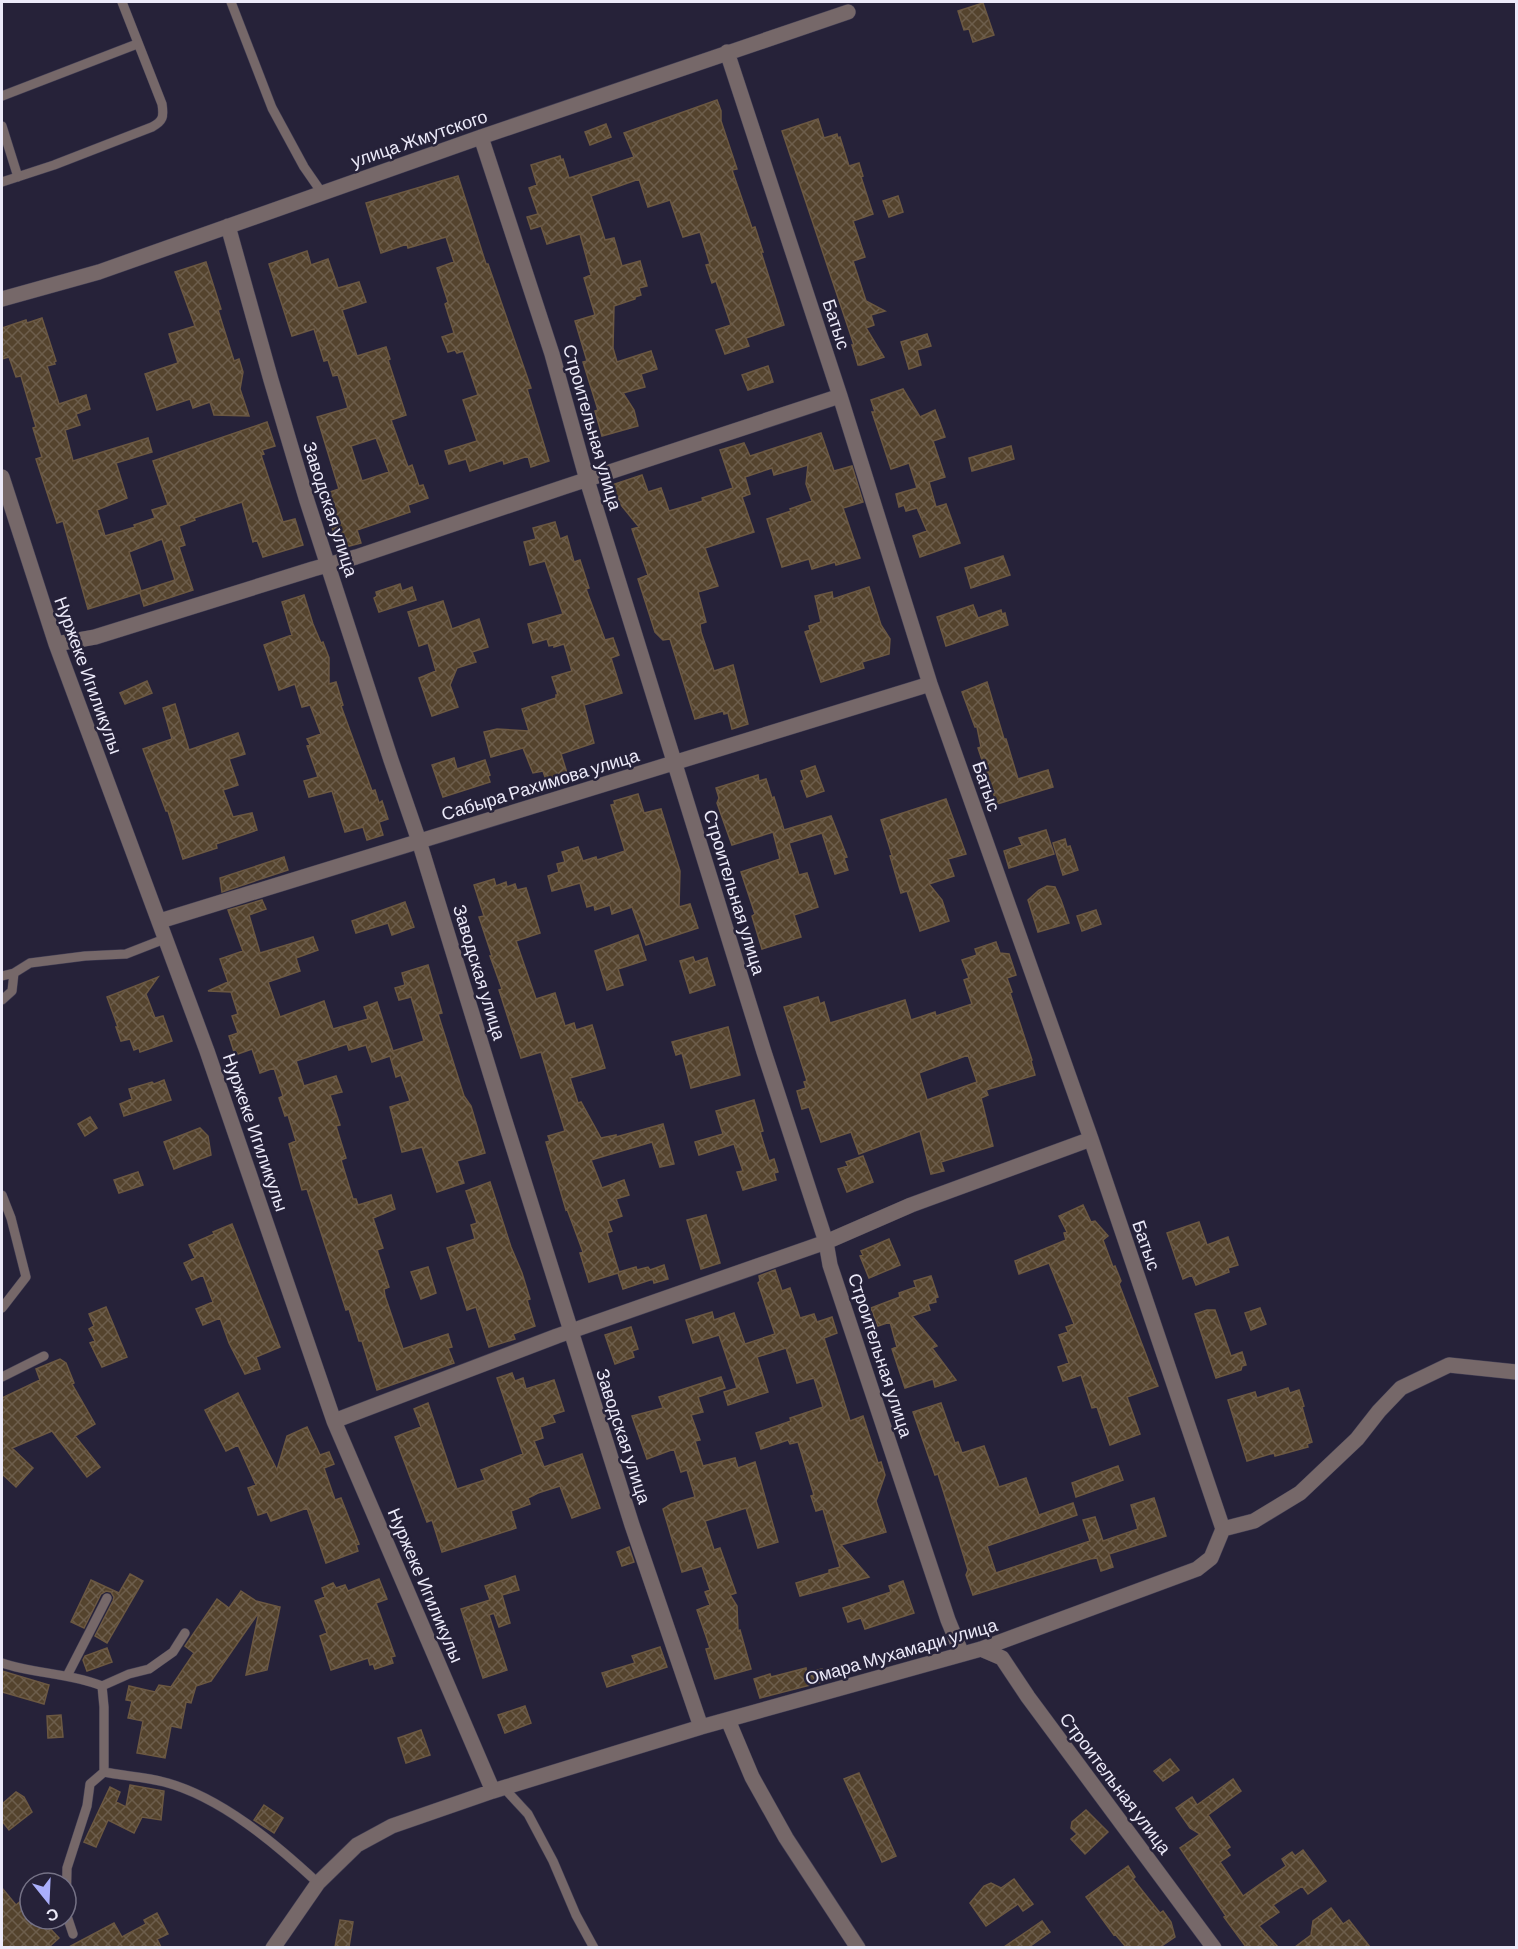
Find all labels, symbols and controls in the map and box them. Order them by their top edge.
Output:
street label: улица Жмутского [348,104,490,172]
street label: Батыс [819,296,855,352]
street label: Строительная улица [559,342,627,513]
street label: Заводская улица [299,439,363,580]
street label: Нуржеке Игиликулы [50,593,128,757]
street label: Сабыра Рахимова улица [439,743,642,825]
street label: Батыс [968,758,1006,814]
street label: Строительная улица [699,807,771,978]
street label: Заводская улица [449,902,511,1043]
street label: Нуржеке Игиликулы [219,1050,293,1214]
street label: Батыс [1128,1217,1166,1273]
street label: Строительная улица [844,1270,918,1441]
street label: Заводская улица [592,1366,656,1507]
street label: Нуржеке Игиликулы [383,1504,469,1666]
street label: Омара Мухамади улица [802,1613,1001,1689]
street label: Строительная улица [1056,1708,1177,1859]
north arrow [18,1871,78,1931]
text: С [44,1905,61,1927]

